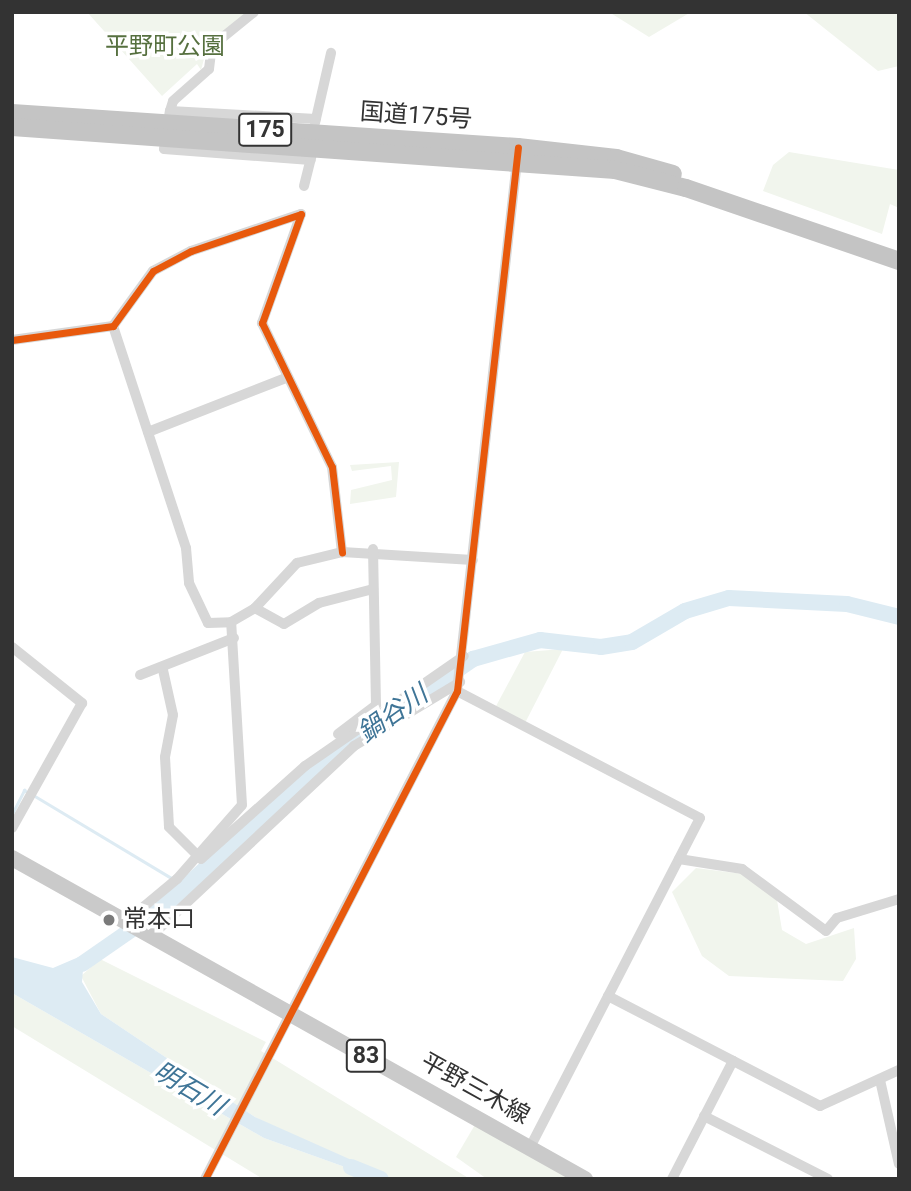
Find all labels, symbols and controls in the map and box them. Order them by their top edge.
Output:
park label: 平野町公園 [105,33,225,61]
street label: 国道175号 [359,98,473,134]
road number: 175 [237,111,293,150]
water label: 鍋谷川 [352,679,434,749]
place label: 常本口 [123,906,195,934]
marker: 常本口 [101,912,117,928]
road number: 83 [345,1036,387,1076]
street label: 平野三木線 [416,1047,534,1131]
water label: 明石川 [148,1056,230,1122]

